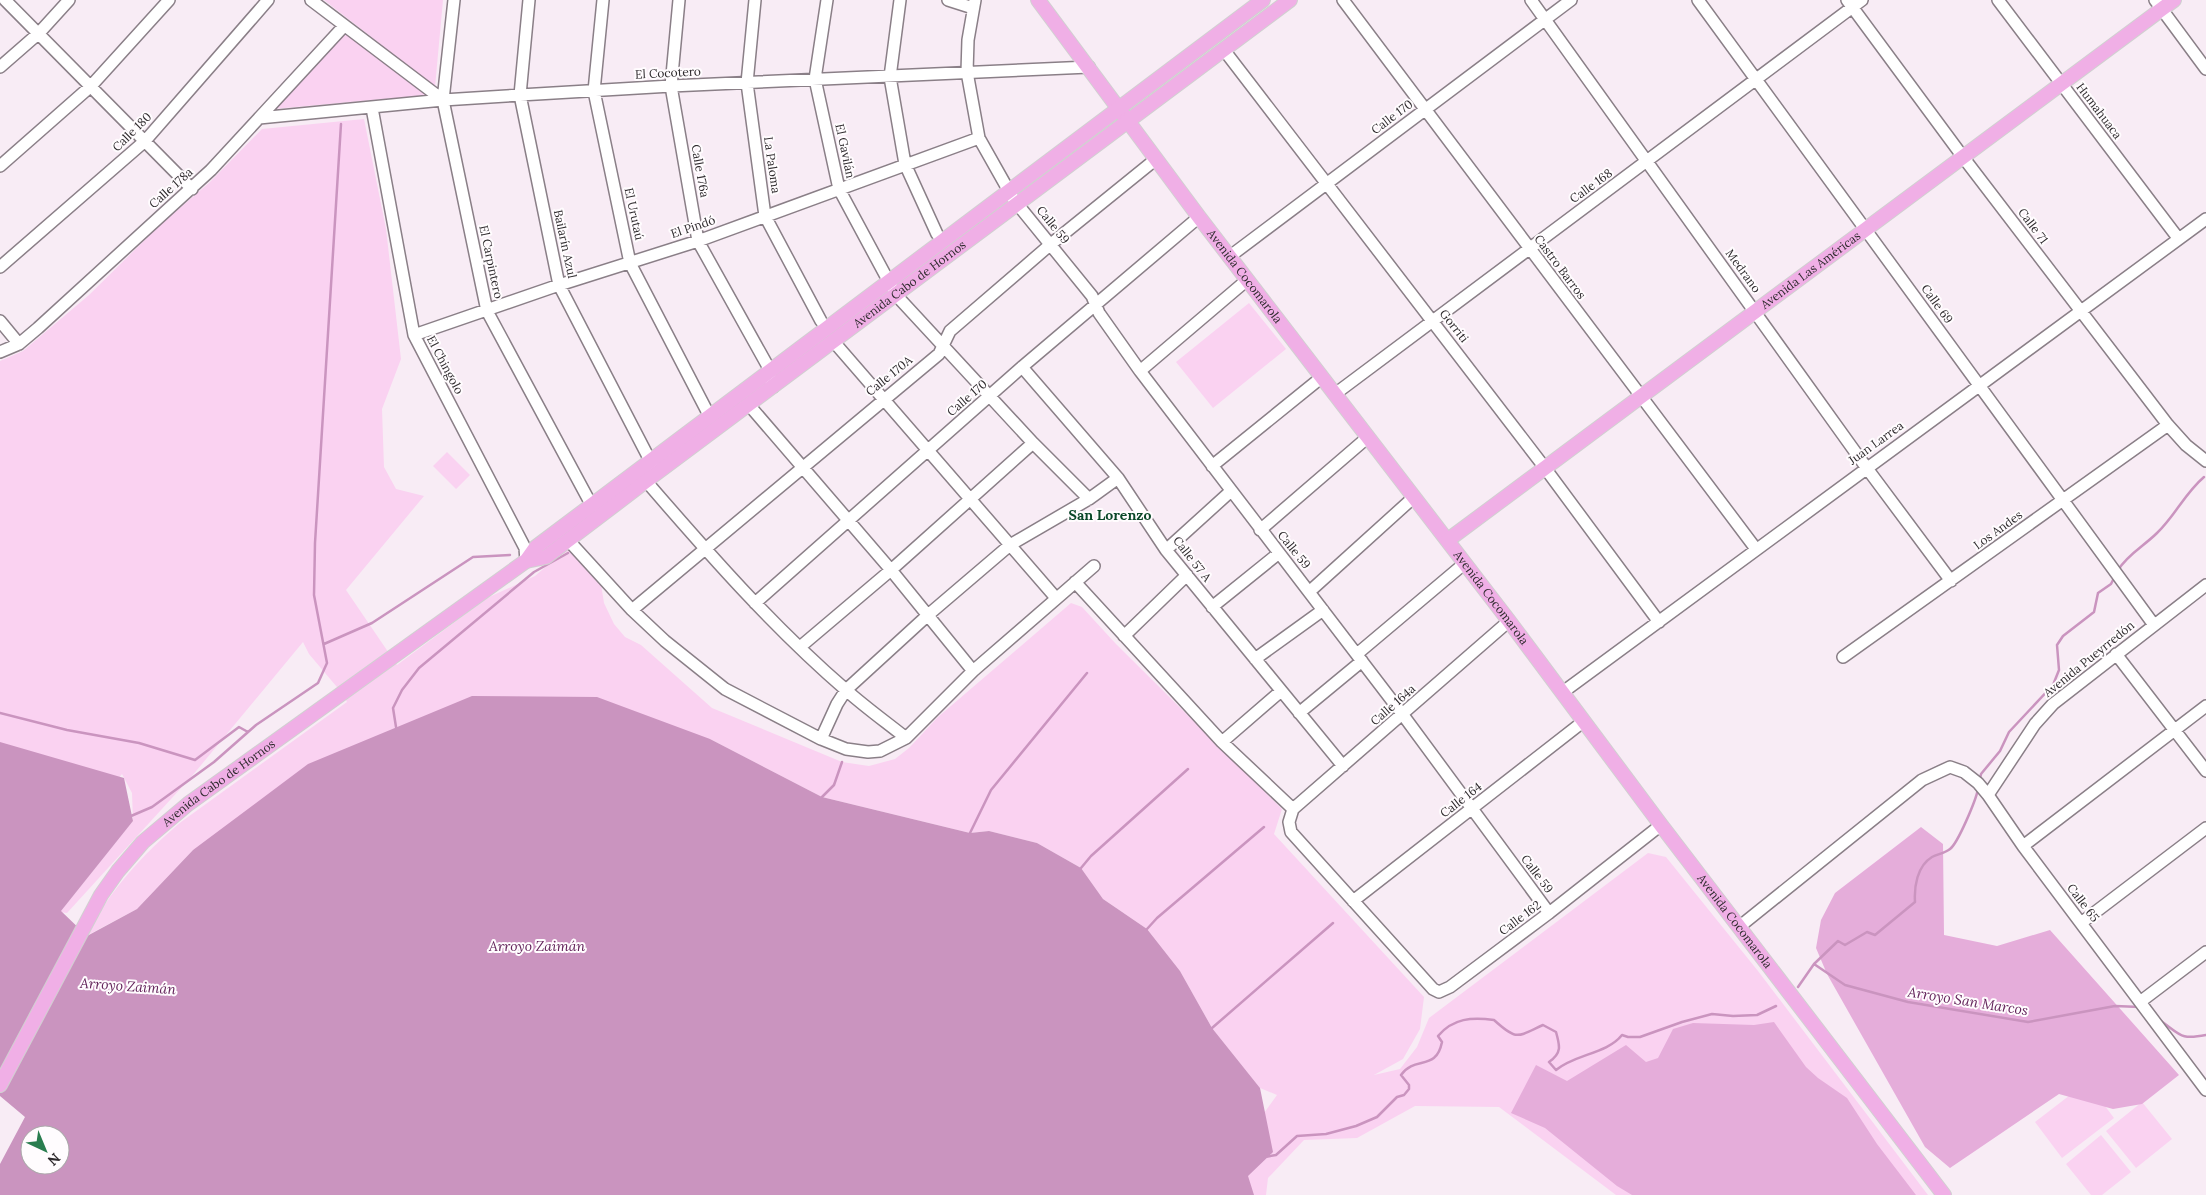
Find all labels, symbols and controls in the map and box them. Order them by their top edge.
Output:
street label: El Cocotero [635,63,701,82]
street label: Humahuaca [2073,80,2125,142]
street label: Calle 170 [1368,96,1415,137]
street label: Calle 180 [109,109,154,154]
street label: El Gavilán [832,122,859,179]
street label: La Paloma [761,136,784,194]
street label: Calle 176a [688,143,713,199]
street label: Calle 178a [146,164,196,211]
street label: Calle 168 [1567,165,1615,206]
street label: El Urutaú [622,186,647,241]
street label: Calle 59 [1034,203,1073,247]
street label: Calle 71 [2015,205,2052,246]
street label: Bailarín Azul [551,208,580,280]
street label: El Pindó [669,212,717,241]
street label: El Carpintero [476,224,507,300]
street label: Avenida Cocomarola [1204,225,1286,326]
street label: Avenida Las Américas [1757,228,1864,312]
street label: Castro Barros [1531,232,1590,302]
street label: Avenida Cabo de Hornos [849,236,969,331]
street label: Medrano [1723,246,1764,295]
street label: Calle 69 [1918,281,1957,326]
street label: Gorriti [1437,306,1472,345]
street label: El Chingolo [424,333,467,397]
street label: Calle 170A [862,352,915,399]
street label: Calle 170 [944,376,990,419]
street label: Juan Larrea [1844,418,1906,468]
district label: San Lorenzo [1069,506,1152,524]
street label: Los Andes [1970,507,2025,552]
street label: Calle 59 [1275,528,1314,572]
street label: Calle 57 A [1170,533,1215,585]
street label: Avenida Cocomarola [1450,547,1532,647]
street label: Avenida Pueyrredón [2040,617,2137,700]
street label: Calle 164a [1367,681,1418,728]
street label: Avenida Cabo de Hornos [158,736,278,830]
street label: Calle 164 [1437,778,1485,820]
street label: Calle 59 [1518,852,1557,896]
street label: Avenida Cocomarola [1694,870,1776,971]
street label: Calle 65 [2064,881,2103,925]
street label: Calle 162 [1496,897,1544,938]
water label: Arroyo Zaimán [488,937,585,955]
water label: Arroyo Zaimán [78,974,177,998]
water label: Arroyo San Marcos [1906,982,2029,1019]
north arrow [20,1125,70,1175]
text: N [44,1149,64,1170]

